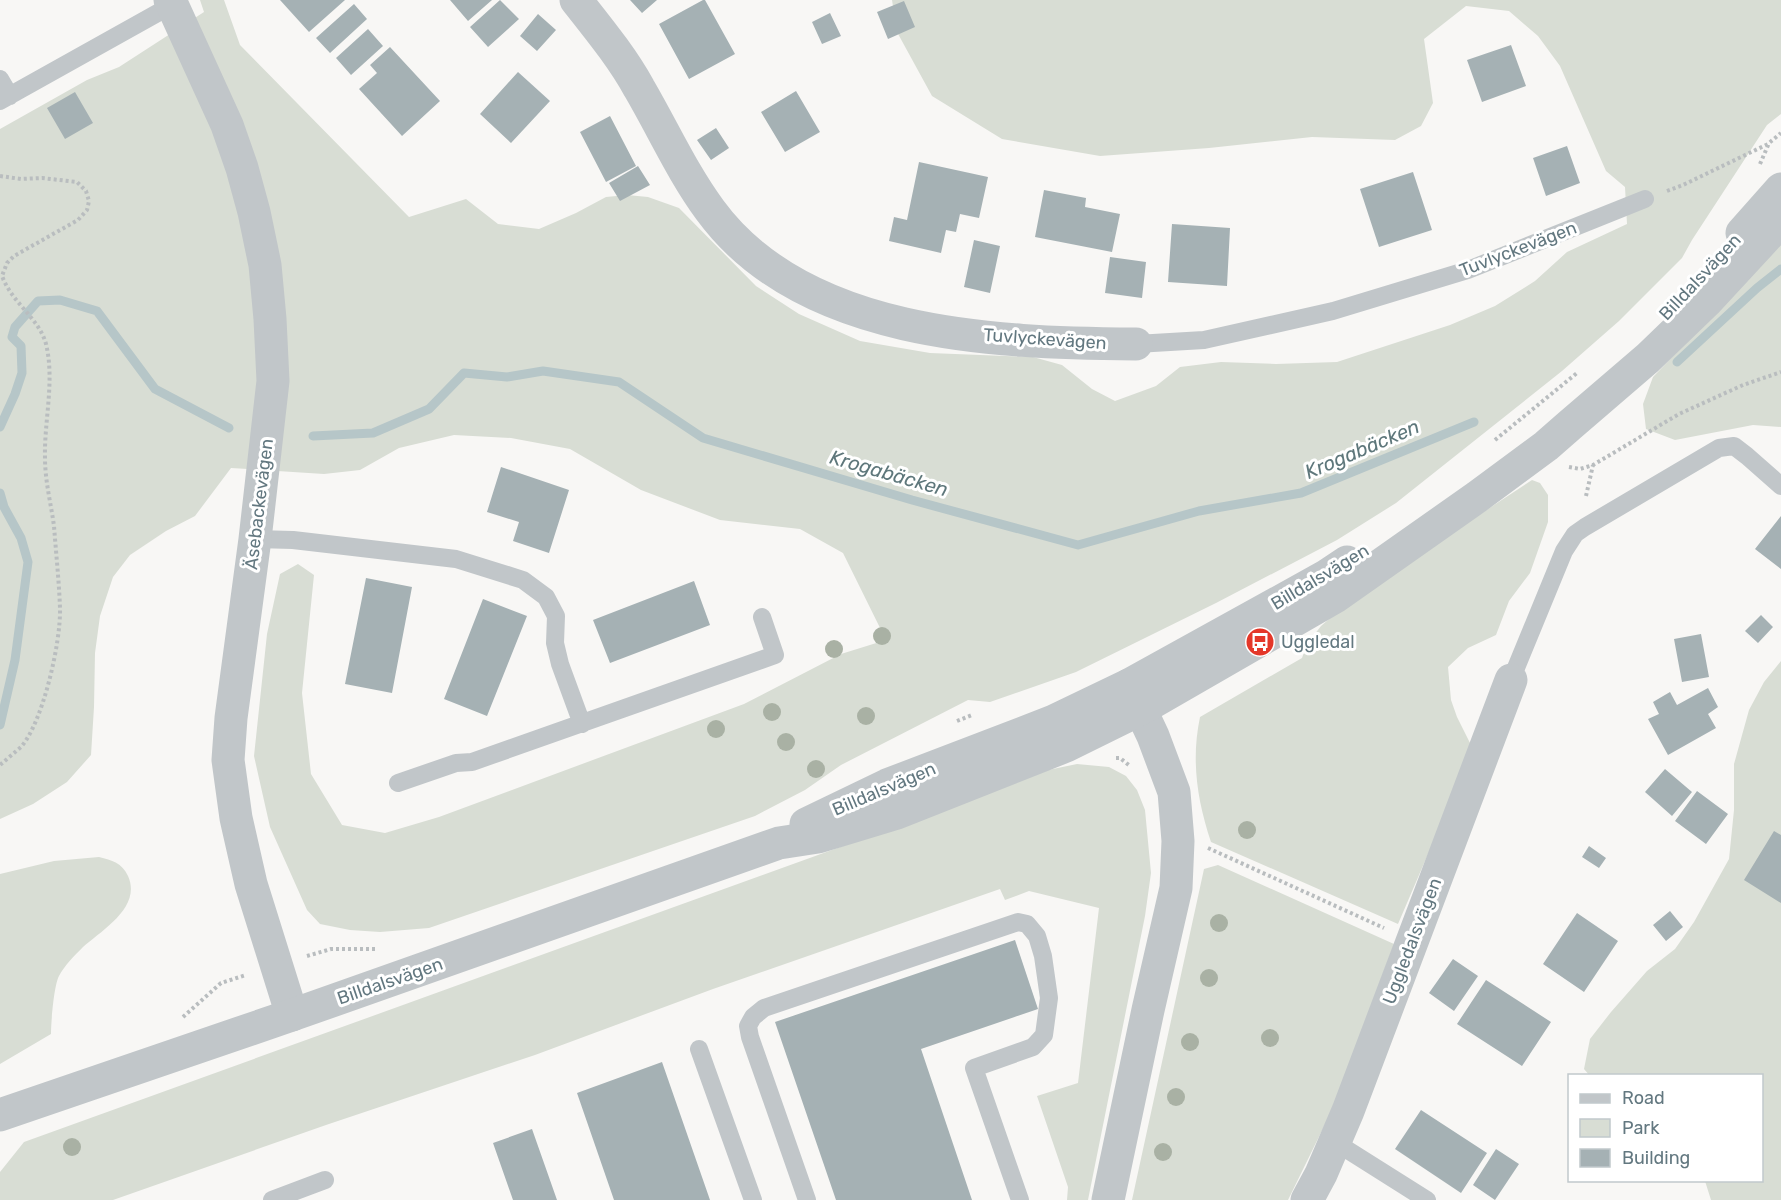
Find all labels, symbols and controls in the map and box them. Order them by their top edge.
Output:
street label: Tuvlyckevägen [1456,217,1580,281]
street label: Billdalsvägen [1654,229,1746,325]
street label: Tuvlyckevägen [983,324,1107,354]
water label: Krogabäcken [1301,414,1423,484]
street label: Äsebackevägen [240,437,278,571]
water label: Krogabäcken [827,445,951,501]
street label: Billdalsvägen [1267,539,1373,615]
bus stop icon: Uggledal [1244,626,1276,658]
place label: Uggledal [1281,631,1355,653]
street label: Billdalsvägen [829,757,939,821]
street label: Uggledalsvägen [1378,875,1446,1007]
street label: Billdalsvägen [334,953,446,1009]
legend [1568,1074,1763,1182]
text: Road [1622,1087,1665,1109]
text: Park [1622,1117,1660,1139]
text: Building [1622,1147,1690,1169]

